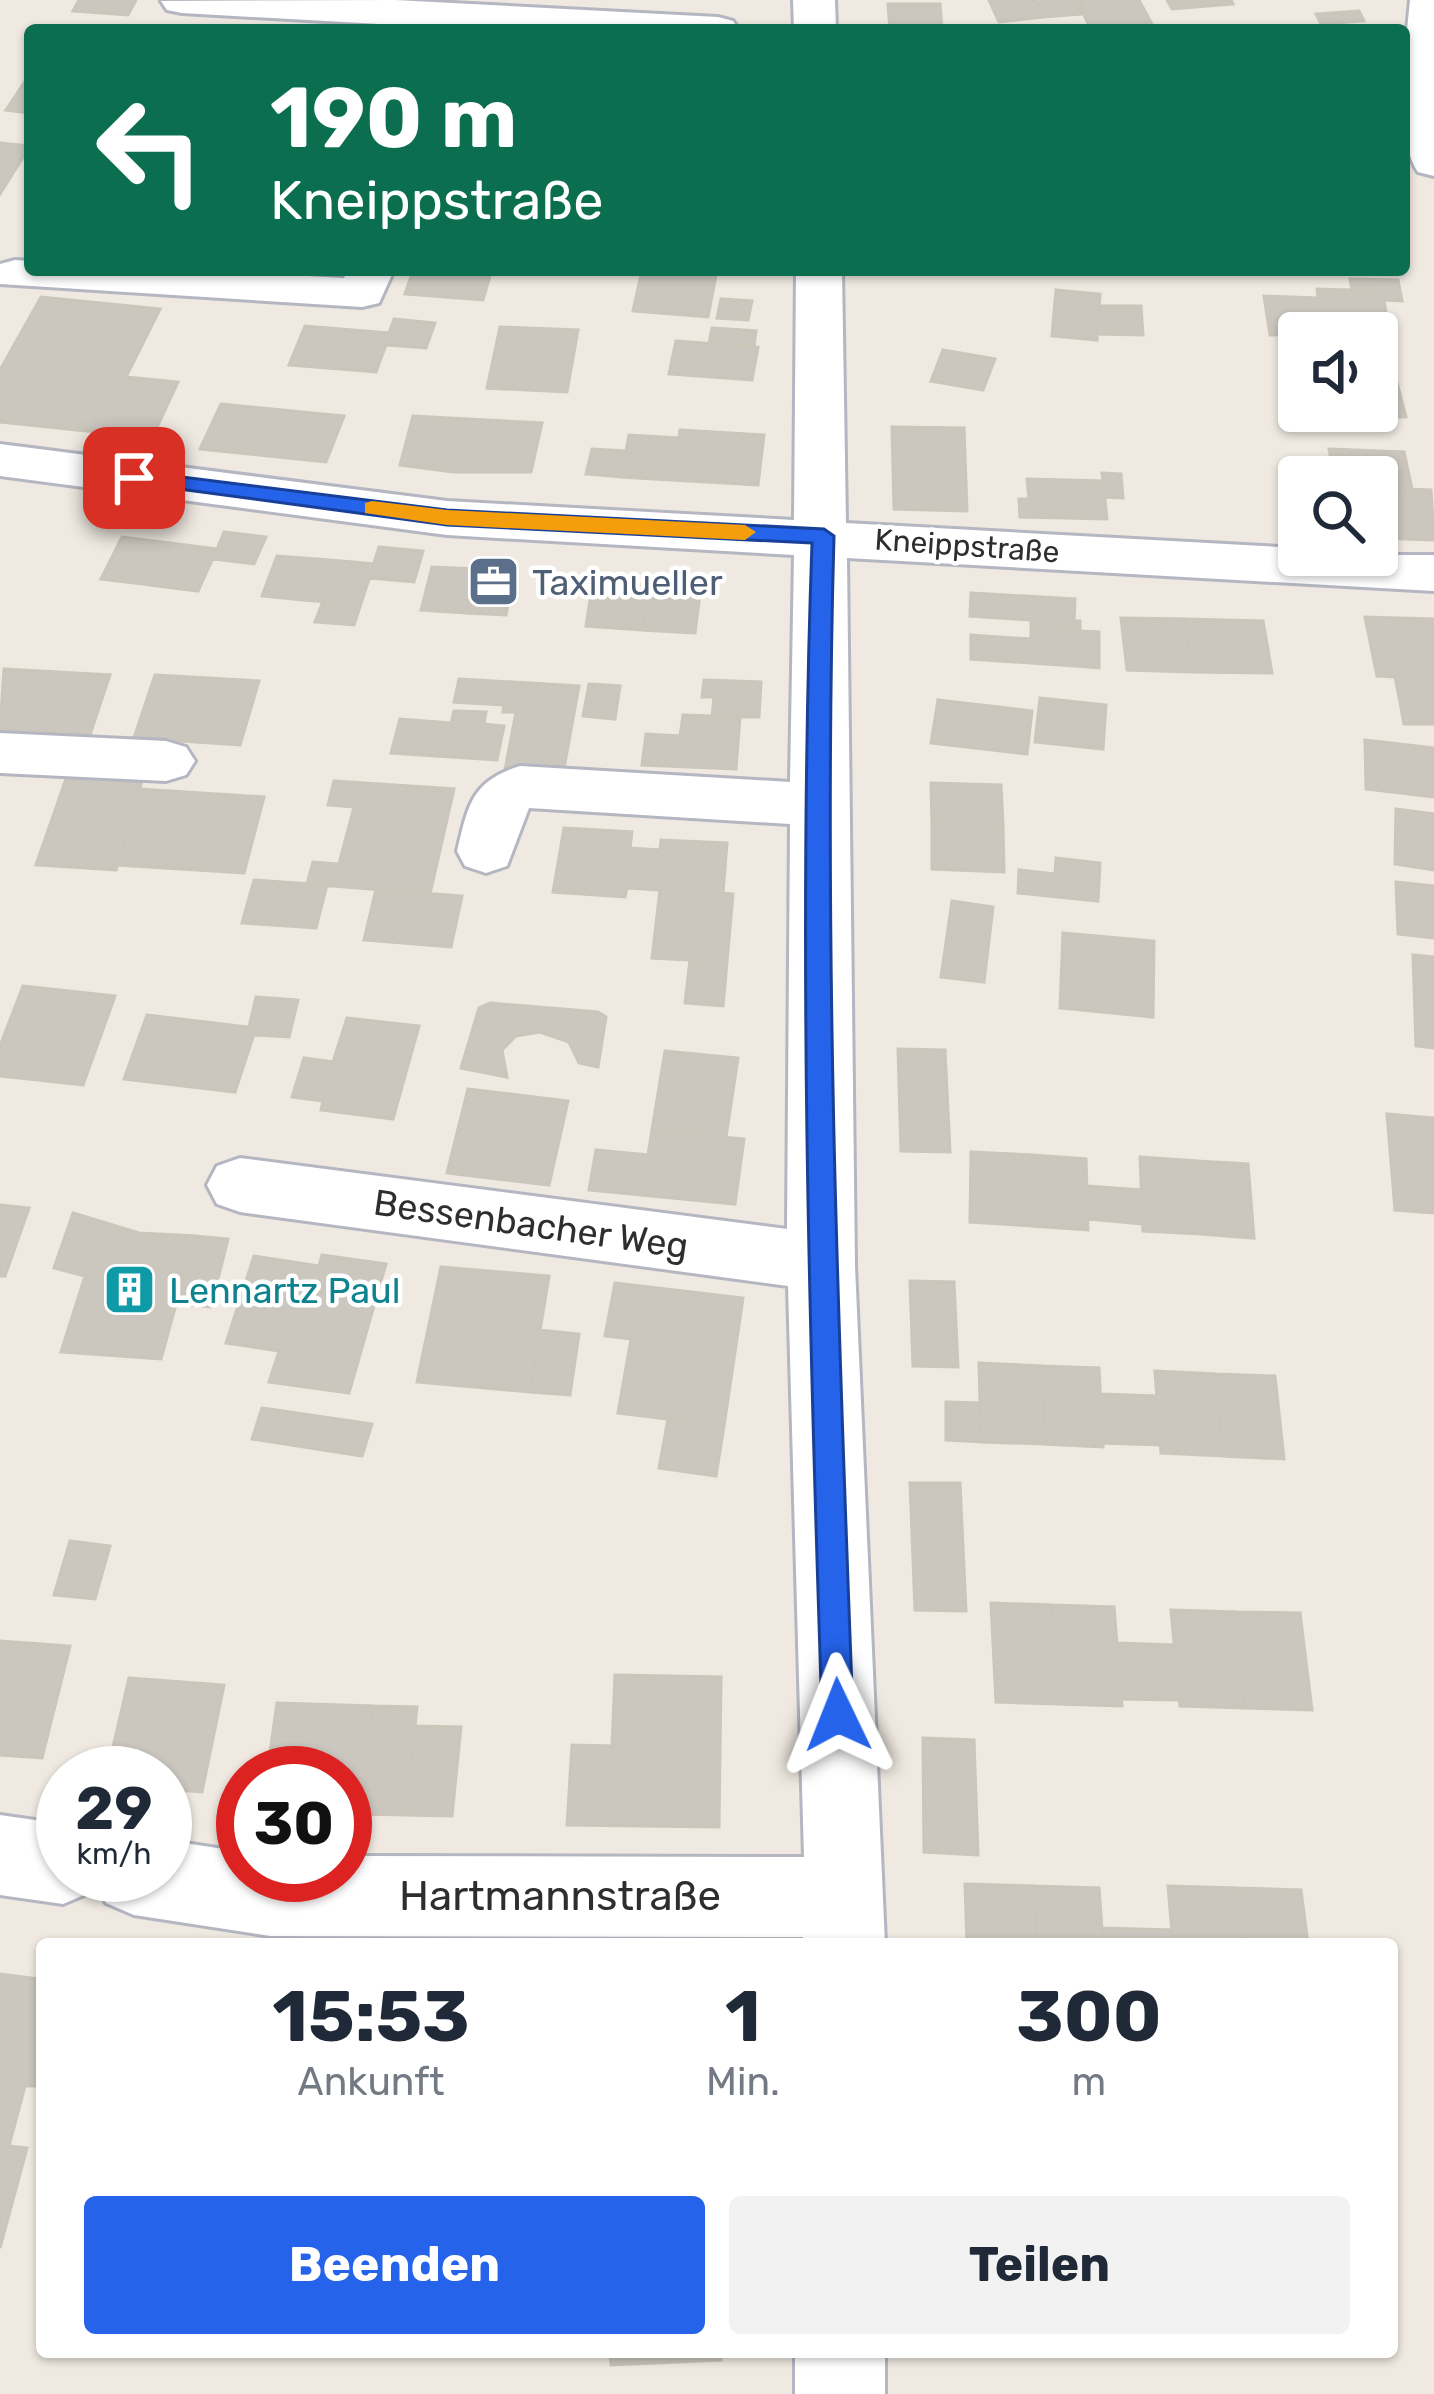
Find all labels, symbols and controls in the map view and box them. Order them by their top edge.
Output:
text: 190 m [270,68,518,168]
icon: left [72,72,228,228]
text: Kneippstraße [270,169,603,233]
map controls [1278,312,1398,576]
button: sound [1278,312,1398,432]
pin [83,427,185,529]
icon: arrive [101,445,167,511]
button: search [1278,456,1398,576]
street label: Kneippstraße [873,522,1061,570]
office icon: Taximueller [465,554,521,610]
place label: Taximueller [532,561,723,604]
street label: Bessenbacher Weg [371,1181,691,1267]
building icon: Lennartz Paul [102,1262,158,1318]
place label: Lennartz Paul [169,1269,401,1312]
position arrow [775,1652,901,1778]
speed limit sign: 30 [216,1746,372,1902]
text: 29 [75,1773,153,1844]
text: km/h [77,1836,151,1872]
street label: Hartmannstraße [399,1871,721,1921]
text: 15:53 [272,1974,470,2059]
text: 1 [725,1974,761,2059]
text: 300 [1016,1974,1162,2059]
text: Ankunft [298,2059,444,2105]
text: Min. [706,2059,780,2105]
text: m [1072,2059,1106,2105]
button: Beenden [84,2196,705,2334]
button: Teilen [729,2196,1350,2334]

